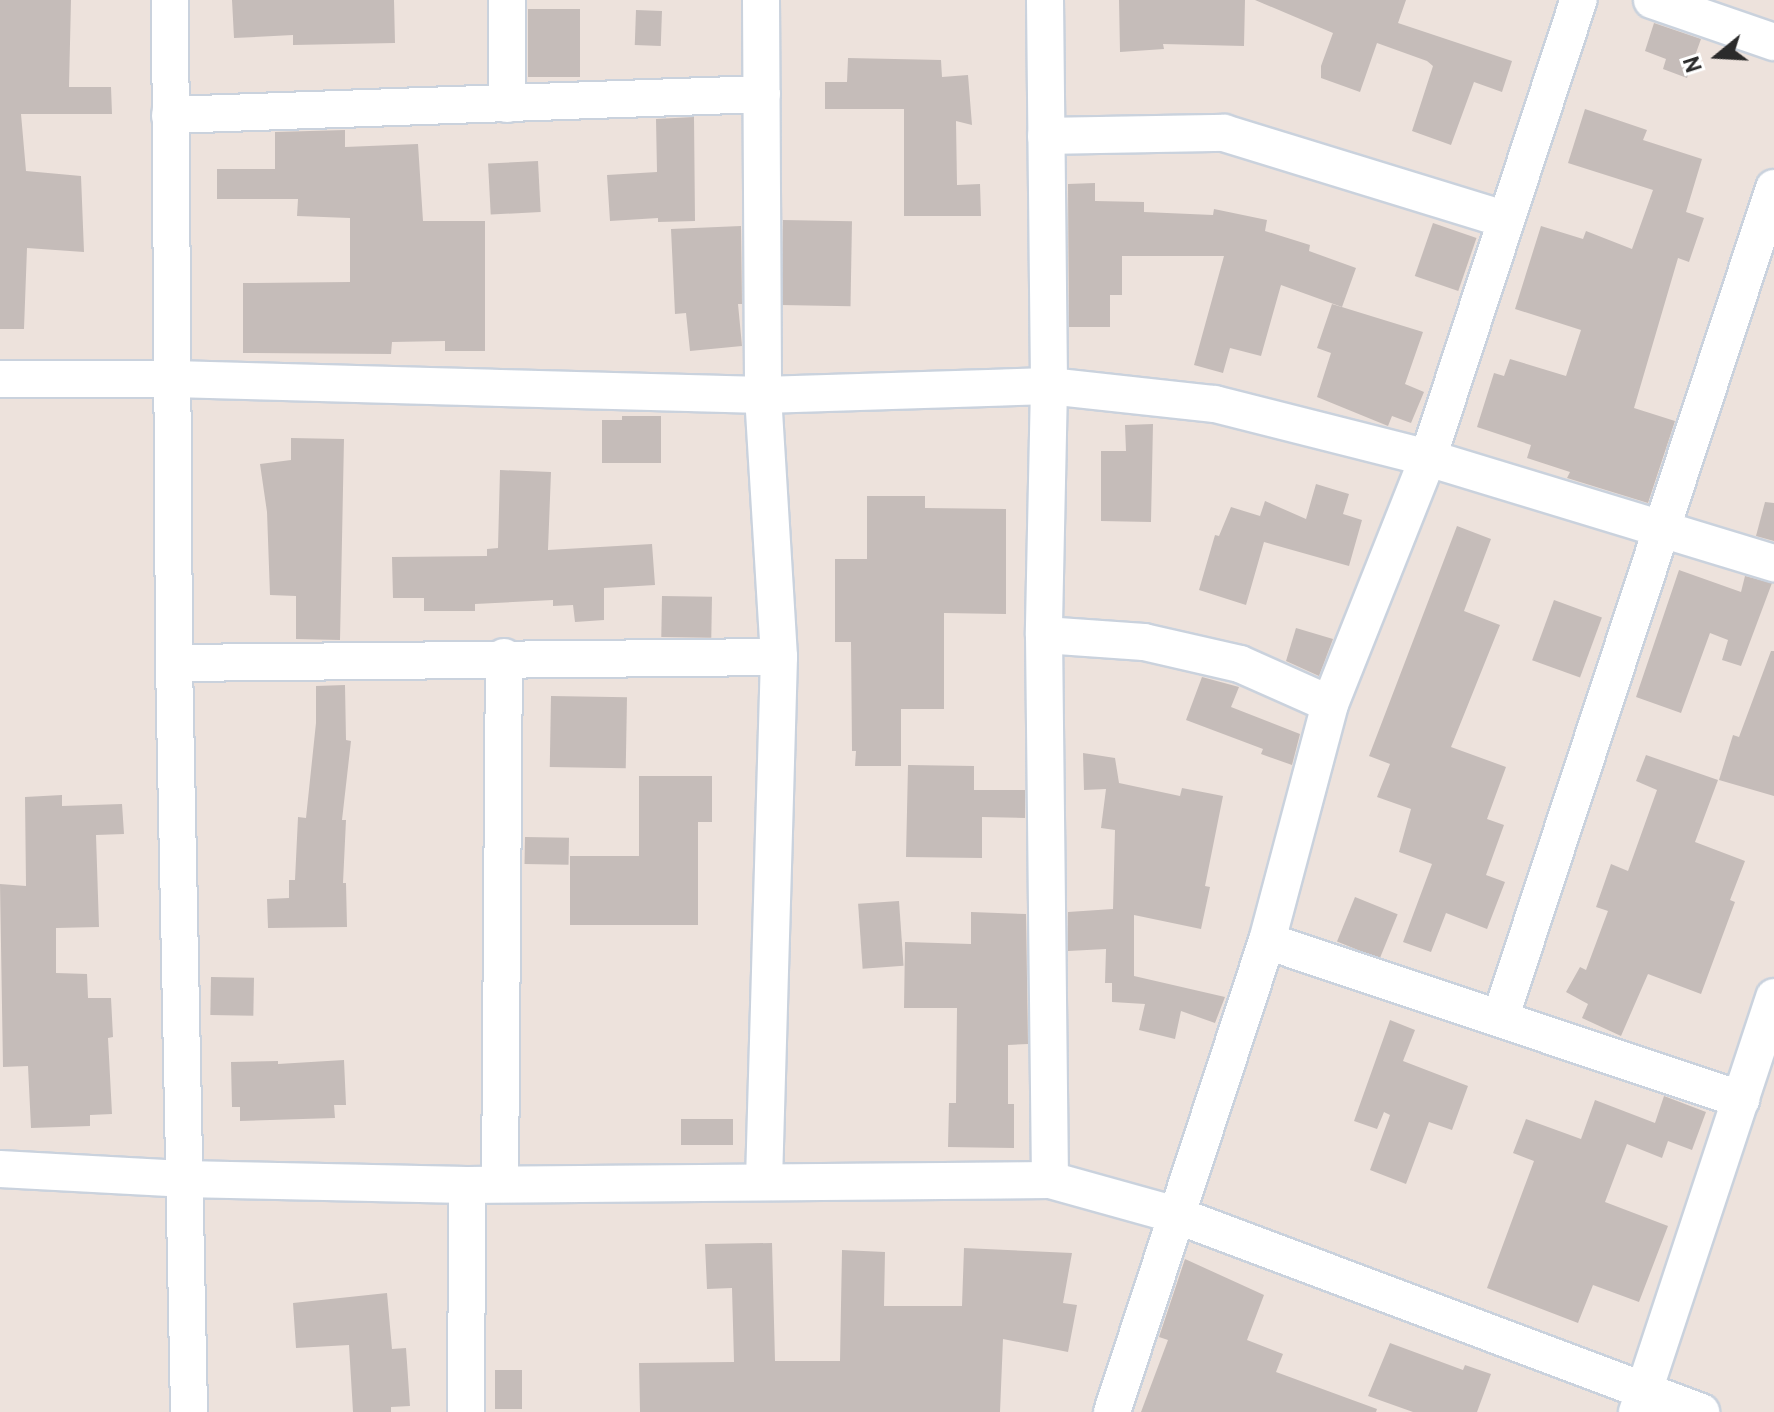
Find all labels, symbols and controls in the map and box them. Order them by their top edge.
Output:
north arrow [1678,16,1758,96]
text: N [1679,52,1710,75]

